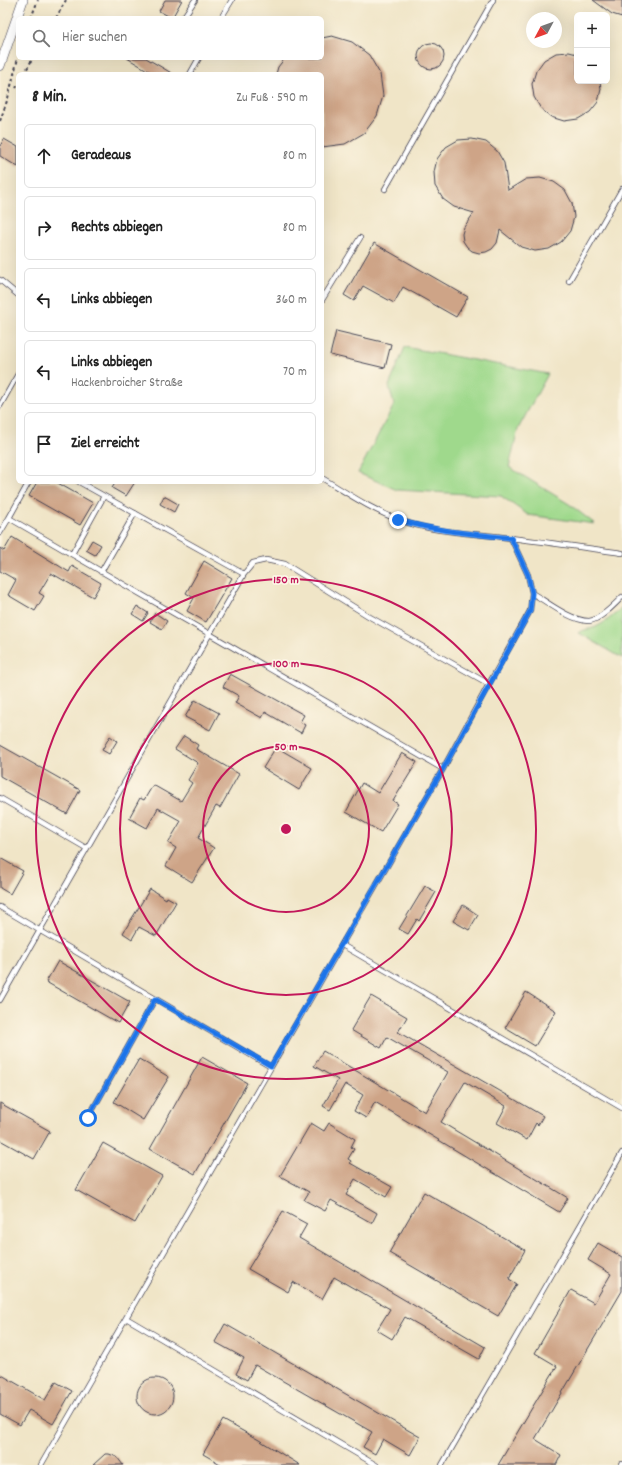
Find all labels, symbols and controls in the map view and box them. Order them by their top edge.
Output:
north arrow [526,12,562,48]
map controls [574,12,610,84]
button: + [574,12,610,48]
search box [16,16,324,60]
icon: search [30,27,52,49]
text: Hier suchen [62,27,127,49]
button: − [574,48,610,84]
text: 8 Min. [32,86,66,110]
text: Zu Fuß · 590 m [236,89,308,108]
icon: ahead [33,145,55,167]
text: Geradeaus [71,145,131,167]
text: 80 m [283,147,307,166]
icon: right [33,217,55,239]
text: Rechts abbiegen [71,217,163,239]
text: 80 m [283,219,307,238]
icon: left [33,289,55,311]
text: Links abbiegen [71,289,152,311]
text: 360 m [276,291,307,310]
text: Links abbiegen [71,352,152,374]
icon: left [33,361,55,383]
text: 70 m [283,363,307,382]
text: Hackenbroicher Straße [71,374,183,393]
icon: arrive [33,433,55,455]
text: Ziel erreicht [71,433,139,455]
route end [389,511,407,529]
text: 150 m [273,572,299,589]
text: 100 m [273,656,299,673]
text: 50 m [274,739,298,756]
centre of rings [279,822,293,836]
route start [79,1109,97,1127]

